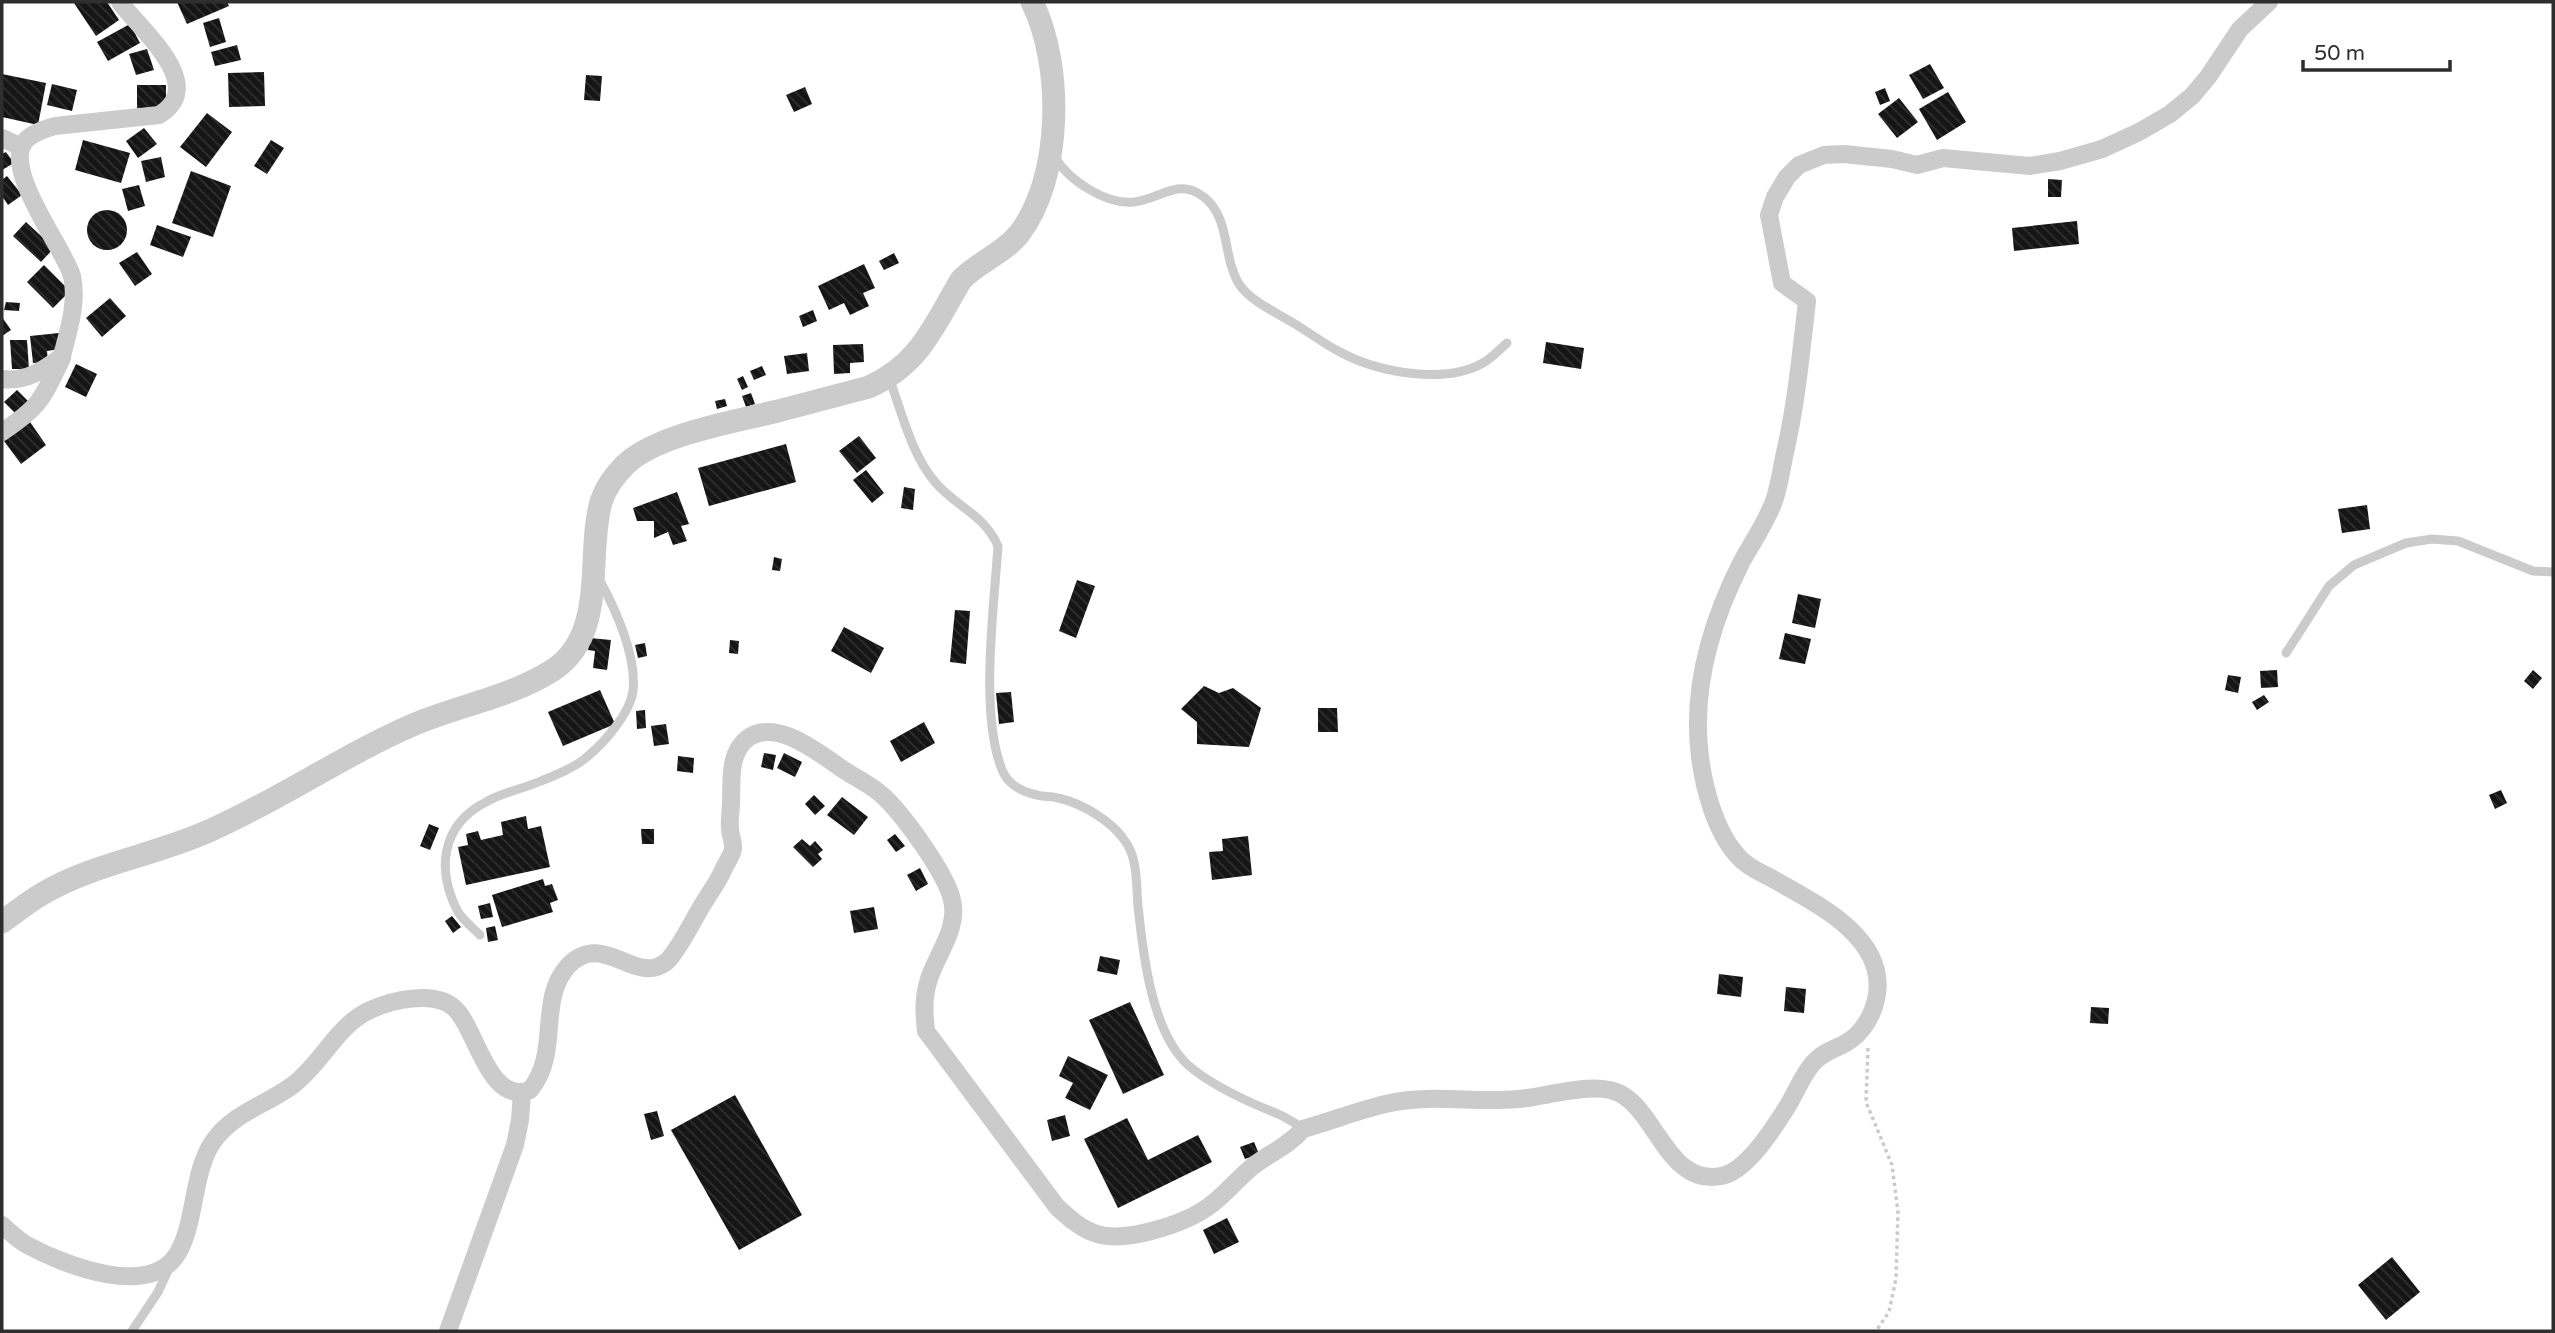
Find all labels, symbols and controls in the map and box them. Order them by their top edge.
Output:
scale bar [2303,28,2450,72]
text: 50 m [2314,41,2365,66]

